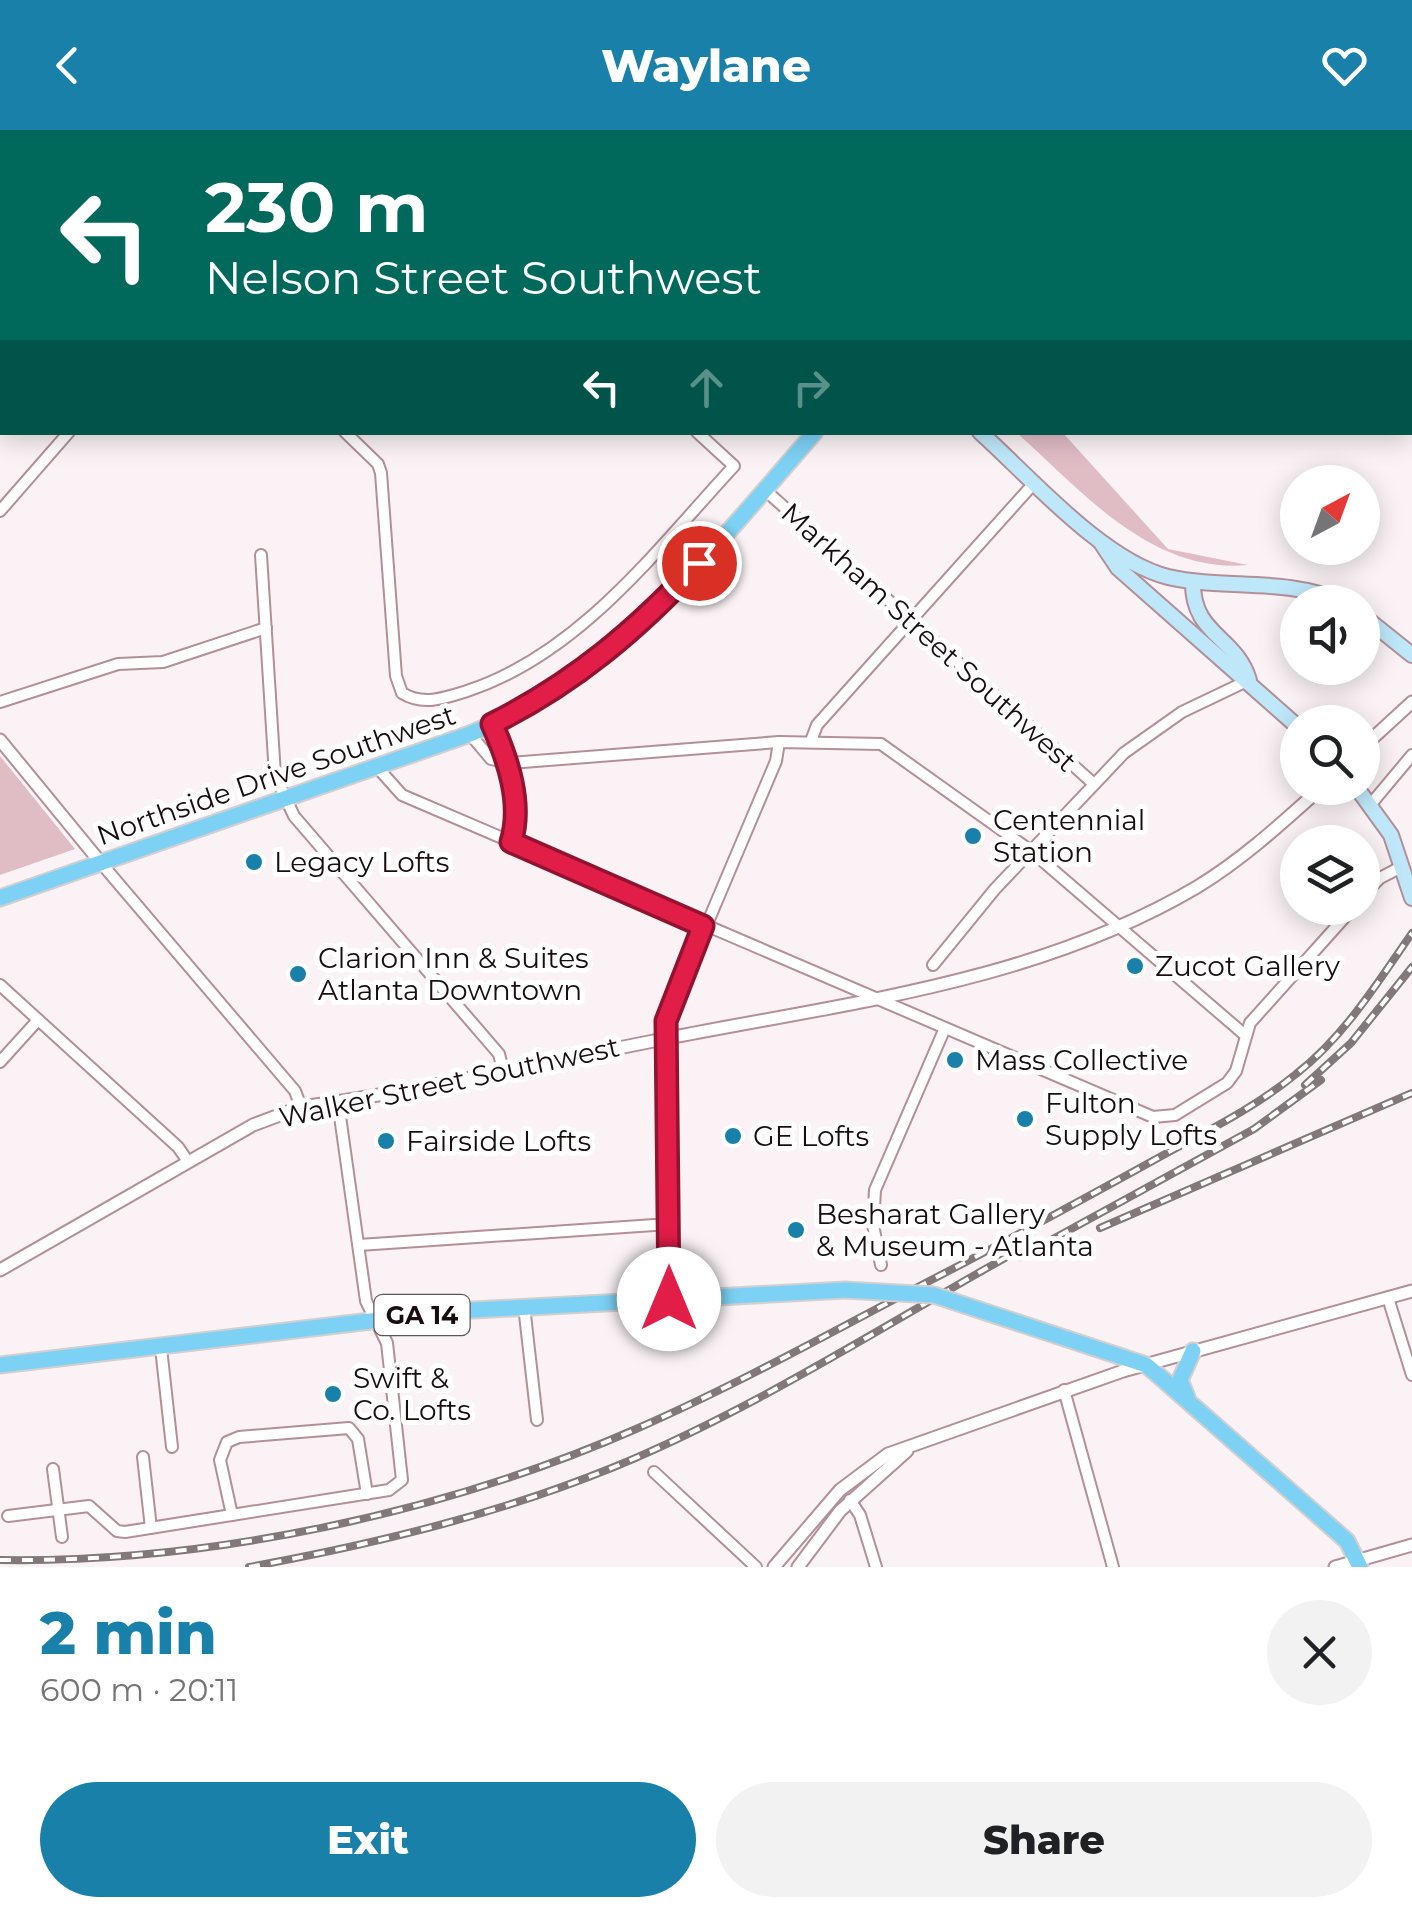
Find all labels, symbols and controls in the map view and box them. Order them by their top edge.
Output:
icon: back [40,38,95,93]
text: Waylane [601,38,811,93]
icon: heart [1317,38,1372,93]
text: 230 m [205,164,429,250]
icon: left [40,170,170,300]
text: Nelson Street Southwest [205,250,762,305]
icon: left [574,360,629,415]
icon: ahead [679,360,734,415]
icon: right [784,360,839,415]
north arrow [1280,465,1380,565]
map controls [1280,465,1380,925]
street label: Markham Street Southwest [774,495,1084,779]
pin [657,521,742,606]
icon: arrive [672,536,727,591]
button: sound [1280,585,1380,685]
street label: Northside Drive Southwest [92,698,460,852]
button: search [1280,705,1380,805]
place label: Centennial Station [993,803,1145,869]
marker: Centennial Station [962,825,984,847]
button: layers [1280,825,1380,925]
place label: Legacy Lofts [274,845,449,879]
marker: Legacy Lofts [243,851,265,873]
place label: Clarion Inn & Suites Atlanta Downtown [318,941,589,1007]
place label: Zucot Gallery [1155,949,1341,983]
marker: Zucot Gallery [1124,955,1146,977]
marker: Clarion Inn & Suites Atlanta Downtown [287,963,309,985]
street label: Walker Street Southwest [276,1029,622,1135]
place label: Mass Collective [975,1043,1188,1077]
marker: Mass Collective [944,1049,966,1071]
place label: Fulton Supply Lofts [1045,1086,1217,1152]
marker: Fulton Supply Lofts [1014,1108,1036,1130]
place label: GE Lofts [753,1119,869,1153]
place label: Fairside Lofts [406,1124,591,1158]
marker: GE Lofts [722,1125,744,1147]
marker: Fairside Lofts [375,1130,397,1152]
place label: Besharat Gallery & Museum - Atlanta [816,1197,1094,1263]
marker: Besharat Gallery & Museum - Atlanta [785,1219,807,1241]
position arrow [617,1247,721,1351]
road number: GA 14 [374,1295,470,1335]
place label: Swift & Co. Lofts [353,1361,471,1427]
marker: Swift & Co. Lofts [322,1383,344,1405]
text: 2 min [40,1596,217,1669]
button: close [1267,1600,1372,1705]
text: 600 m · 20:11 [40,1670,238,1709]
button: Exit [40,1782,696,1897]
button: Share [716,1782,1372,1897]

